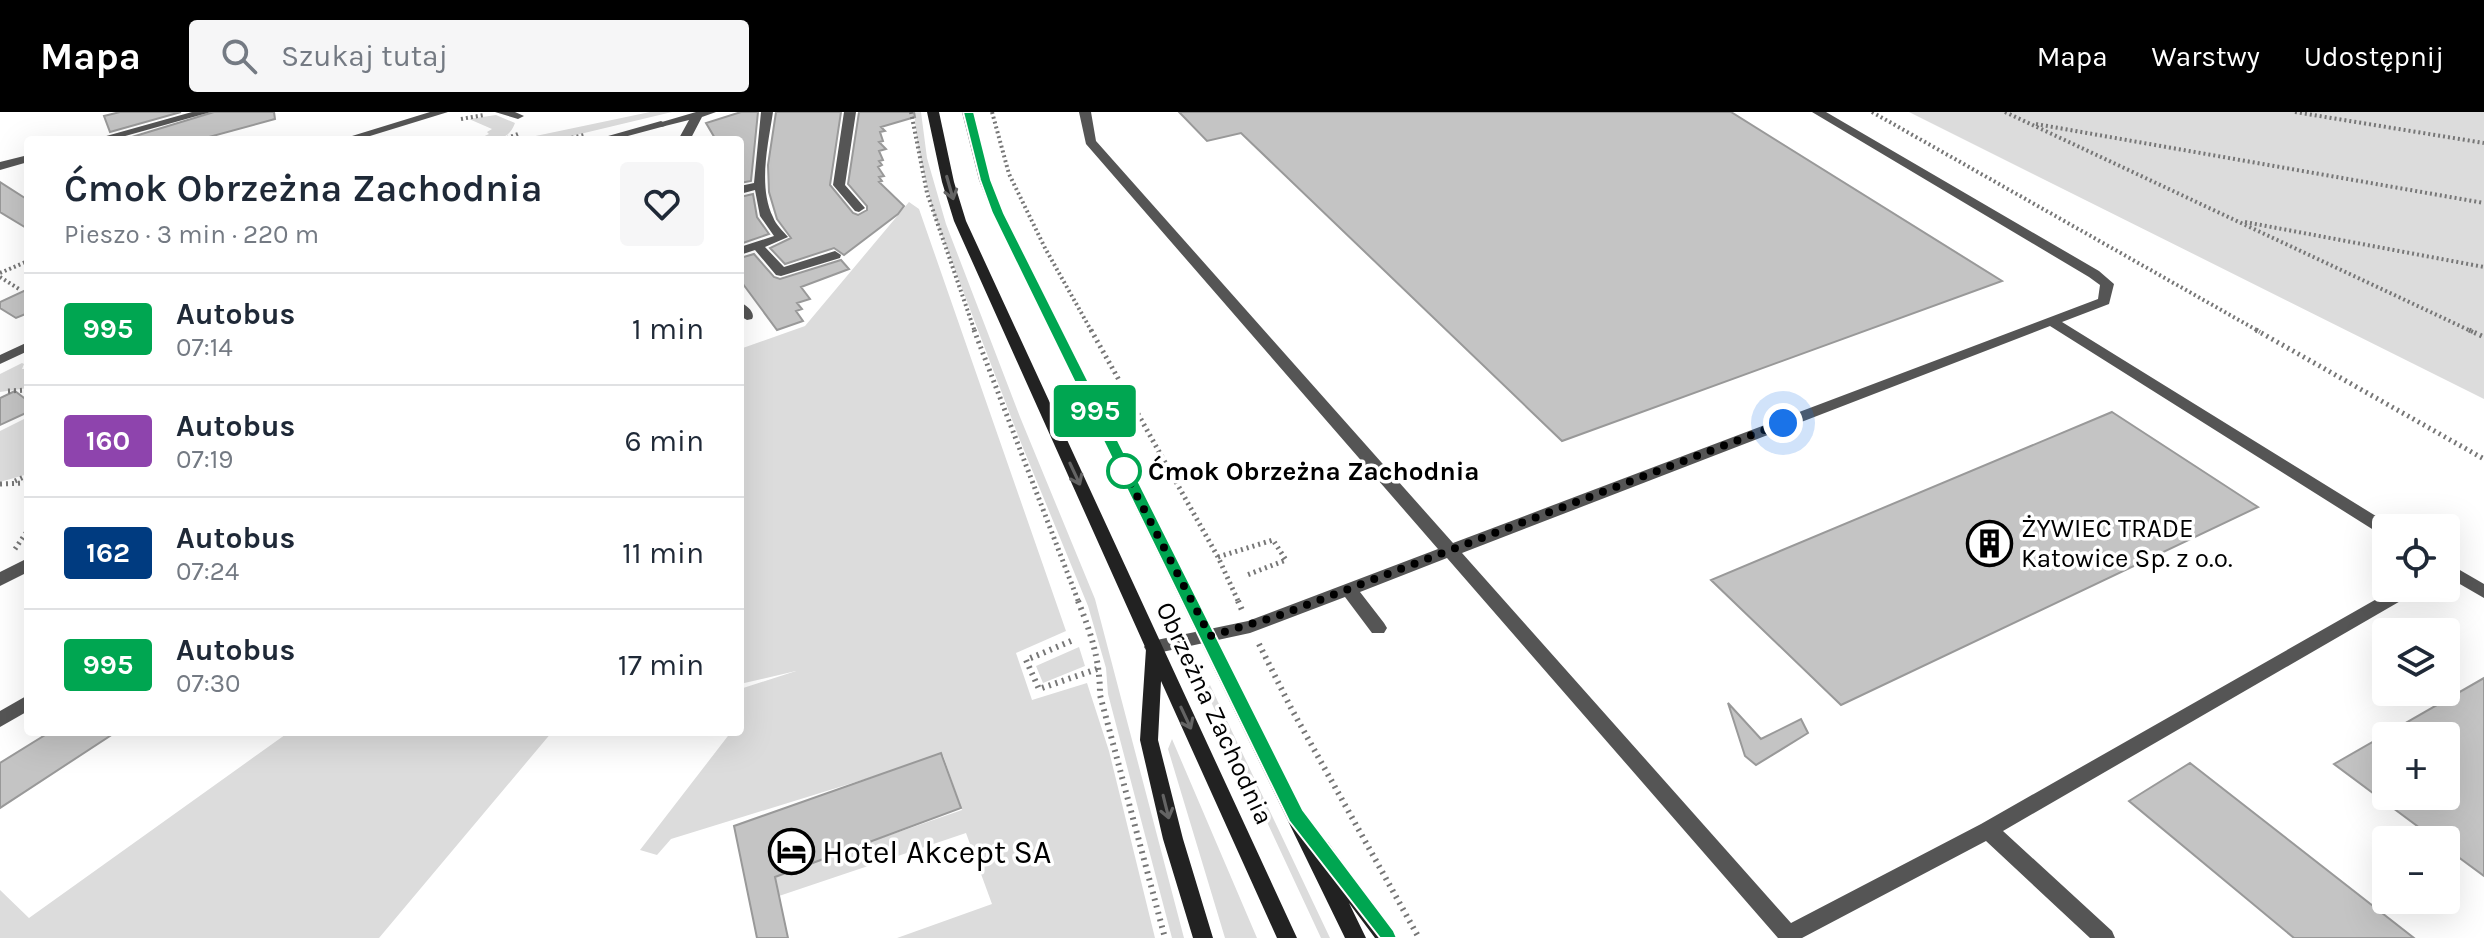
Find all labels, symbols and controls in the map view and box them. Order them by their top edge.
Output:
search box [189,20,749,92]
text: Mapa [40,34,141,79]
icon: search [217,34,261,78]
text: Szukaj tutaj [281,38,448,74]
text: Mapa [2037,40,2108,73]
text: Warstwy [2152,40,2260,73]
text: Udostępnij [2304,40,2444,73]
button: heart [620,162,704,246]
text: Ćmok Obrzeżna Zachodnia [64,166,543,211]
one-way arrow [943,175,958,201]
text: Pieszo · 3 min · 220 m [64,219,319,250]
text: Autobus [176,296,295,332]
text: 1 min [632,311,704,347]
text: 995 [83,312,133,345]
text: 07:14 [176,332,233,363]
line badge: 995 [1049,385,1141,437]
text: 995 [1070,394,1120,427]
your location [1763,403,1803,443]
text: Autobus [176,408,295,444]
text: 6 min [625,423,704,459]
text: 160 [86,424,130,457]
text: 07:19 [176,444,233,475]
marker: Ćmok Obrzeżna Zachodnia [1107,454,1141,488]
place label: Ćmok Obrzeżna Zachodnia [1148,455,1479,487]
one-way arrow [1068,462,1083,486]
place label: ŻYWIEC TRADE Katowice Sp. z o.o. [2021,513,2233,574]
map controls [2372,514,2460,914]
button: locate [2372,514,2460,602]
building icon: ŻYWIEC TRADE Katowice Sp. z o.o. [1966,519,2014,567]
text: Autobus [176,520,295,556]
text: 11 min [622,535,704,571]
text: 162 [86,536,130,569]
text: 07:24 [176,556,239,587]
street label: Obrzeżna Zachodnia [1149,597,1280,829]
button: layers [2372,618,2460,706]
text: Autobus [176,632,295,668]
text: 17 min [618,647,704,683]
text: 995 [83,648,133,681]
text: 07:30 [176,668,240,699]
one-way arrow [1179,705,1194,729]
button: + [2372,722,2460,810]
one-way arrow [1159,794,1174,819]
button: − [2372,826,2460,914]
hotel icon: Hotel Akcept SA [767,828,815,876]
place label: Hotel Akcept SA [822,834,1051,871]

